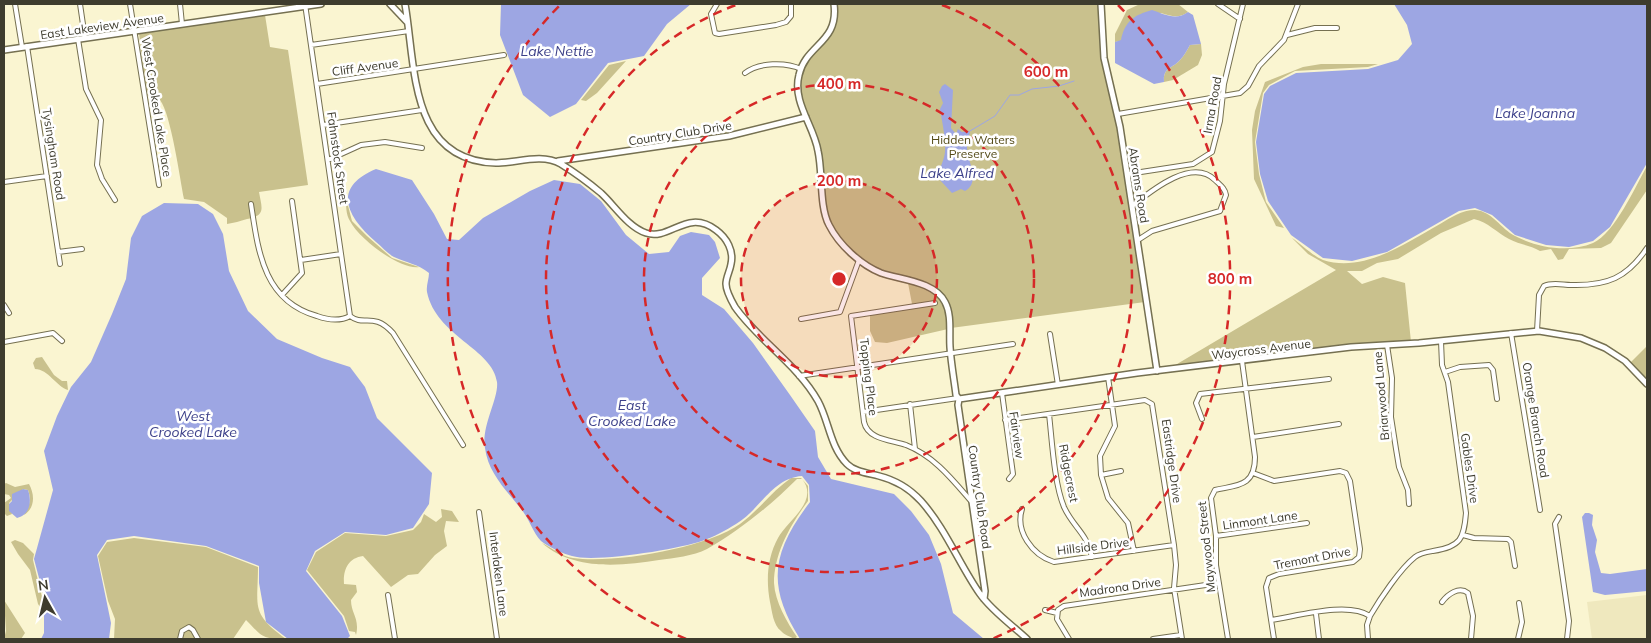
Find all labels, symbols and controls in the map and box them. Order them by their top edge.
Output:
street label: East Lakeview Avenue [39,10,165,42]
street label: West Crooked Lake Place [139,36,175,178]
water label: Lake Nettie [521,42,594,60]
street label: Cliff Avenue [331,55,399,79]
text: 600 m [1024,62,1068,81]
text: 400 m [817,74,861,93]
street label: Irma Road [1200,75,1224,135]
water label: Lake Joanna [1495,104,1575,122]
street label: Tysingham Road [39,107,69,201]
street label: Fahnstock Street [324,111,352,205]
street label: Country Club Drive [627,117,733,149]
park label: Hidden Waters Preserve [931,132,1015,161]
street label: Abrams Road [1126,146,1152,224]
water label: Lake Alfred [920,164,994,182]
text: 200 m [817,171,861,190]
text: 800 m [1208,269,1252,288]
centre of rings [830,270,848,288]
street label: Waycross Avenue [1210,335,1312,363]
street label: Topping Place [857,337,881,417]
street label: Briarwood Lane [1370,351,1392,441]
street label: Orange Branch Road [1519,361,1553,479]
water label: East Crooked Lake [588,396,676,430]
water label: West Crooked Lake [149,407,237,441]
street label: Fairview [1006,410,1028,460]
street label: Eastridge Drive [1159,418,1185,504]
street label: Gables Drive [1458,432,1482,504]
street label: Ridgecrest [1056,443,1082,503]
street label: Country Club Road [965,444,995,550]
street label: Maywood Street [1194,501,1218,593]
street label: Linmont Lane [1222,507,1298,533]
street label: Interlaken Lane [486,531,512,617]
street label: Hillside Drive [1056,534,1130,558]
street label: Tremont Drive [1272,543,1352,573]
north arrow [20,573,70,623]
street label: Madrona Drive [1078,574,1162,600]
text: N [37,575,50,595]

